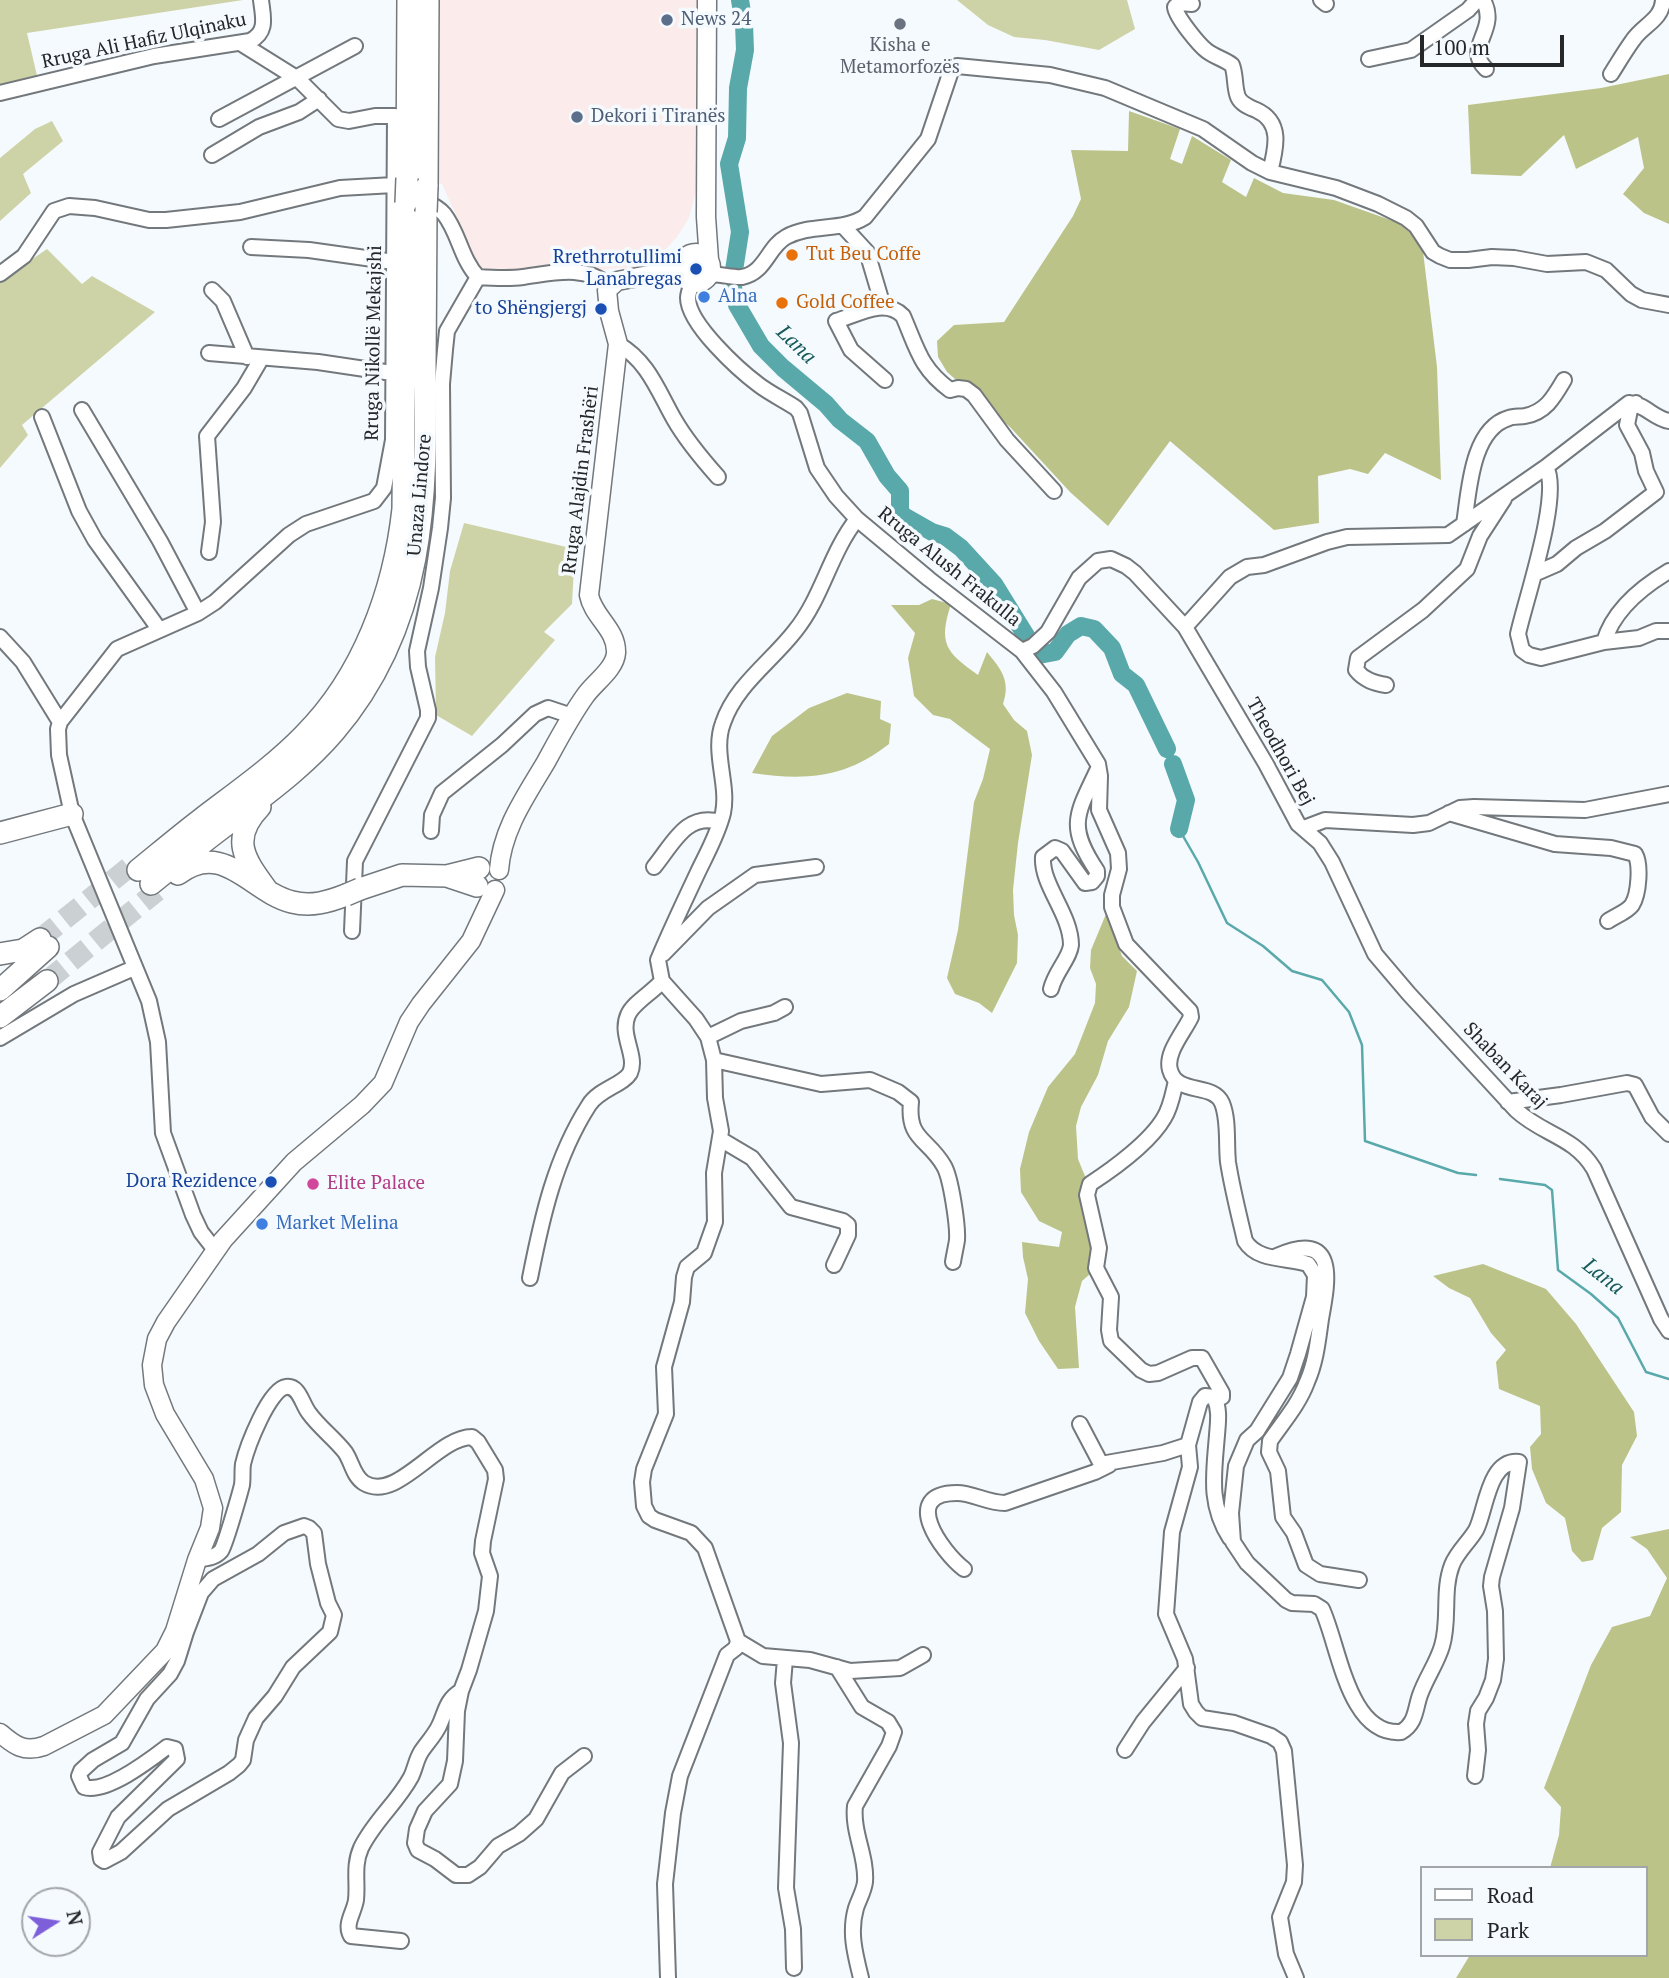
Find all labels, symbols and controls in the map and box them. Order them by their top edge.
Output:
street label: Rruga Ali Hafiz Ulqinaku [40,8,248,74]
place label: News 24 [681,9,751,31]
marker: News 24 [659,12,675,28]
marker: Kisha e Metamorfozës [892,16,908,32]
scale bar [1424,21,1568,65]
text: 100 m [1433,33,1490,61]
place label: Kisha e Metamorfozës [840,35,960,79]
place label: Dekori i Tiranës [591,106,726,128]
marker: Dekori i Tiranës [569,109,585,125]
place label: Tut Beu Coffe [806,244,921,266]
street label: Rruga Nikollë Mekajshi [361,245,387,441]
place label: Rrethrrotullimi Lanabregas [553,247,682,291]
marker: Tut Beu Coffe [784,247,800,263]
marker: Rrethrrotullimi Lanabregas [688,261,704,277]
place label: Alna [718,286,758,308]
marker: Alna [696,289,712,305]
place label: Gold Coffee [796,292,895,314]
marker: Gold Coffee [774,295,790,311]
place label: to Shëngjergj [475,298,587,320]
marker: to Shëngjergj [593,301,609,317]
water label: Lana [771,320,821,370]
street label: Rruga Alajdin Frashëri [558,385,604,575]
street label: Unaza Lindore [403,433,437,557]
street label: Rruga Alush Frakulla [873,502,1025,632]
street label: Theodhori Bej [1241,694,1319,810]
street label: Shaban Karaj [1458,1018,1552,1114]
place label: Dora Rezidence [126,1171,257,1193]
place label: Elite Palace [327,1173,425,1195]
marker: Dora Rezidence [263,1174,279,1190]
marker: Elite Palace [305,1176,321,1192]
place label: Market Melina [276,1213,399,1235]
marker: Market Melina [254,1216,270,1232]
water label: Lana [1577,1253,1629,1301]
legend [1420,1866,1648,1957]
text: Road [1487,1881,1534,1909]
north arrow [21,1887,91,1957]
text: N [61,1908,89,1928]
text: Park [1487,1916,1529,1944]

